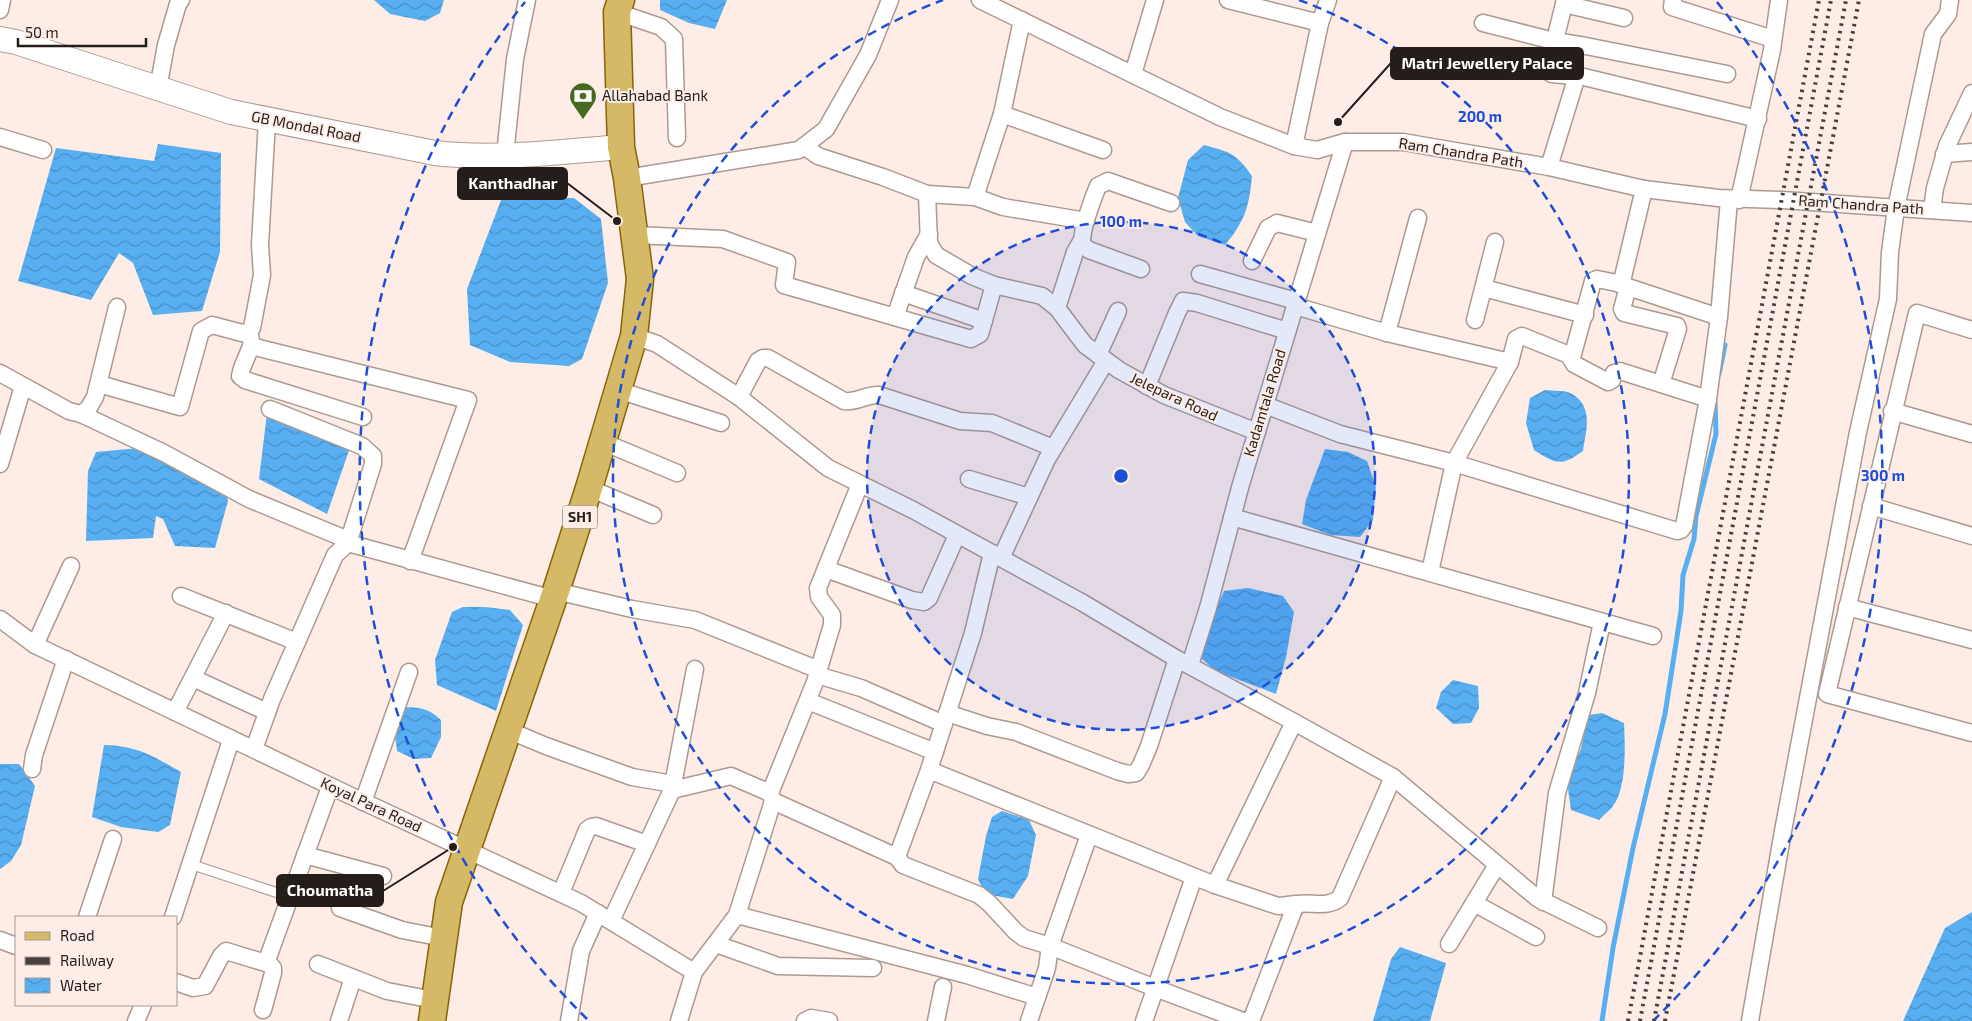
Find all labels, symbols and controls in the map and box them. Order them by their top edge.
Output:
scale bar [18,15,145,47]
text: 50 m [25,23,59,41]
callout: Matri Jewellery Palace [1391,48,1583,79]
text: Matri Jewellery Palace [1401,53,1573,73]
bank icon: Allahabad Bank [568,81,598,120]
place label: Allahabad Bank [602,86,708,104]
street label: GB Mondal Road [250,107,363,145]
text: 200 m [1458,107,1502,125]
street label: Ram Chandra Path [1398,133,1525,171]
callout: Kanthadhar [458,168,567,199]
text: Kanthadhar [468,173,558,192]
street label: Ram Chandra Path [1798,191,1924,217]
text: 100 m [1100,212,1142,230]
street label: Kadamtala Road [1239,347,1289,459]
street label: Jelepara Road [1128,368,1221,424]
text: 300 m [1861,466,1905,484]
centre of rings [1112,467,1130,485]
road number: SH1 [562,506,598,528]
street label: Koyal Para Road [318,773,425,835]
callout: Choumatha [277,875,383,906]
text: Choumatha [287,880,373,899]
legend [15,916,178,1006]
text: Road [60,926,95,944]
text: Railway [60,951,114,969]
text: Water [60,976,102,994]

